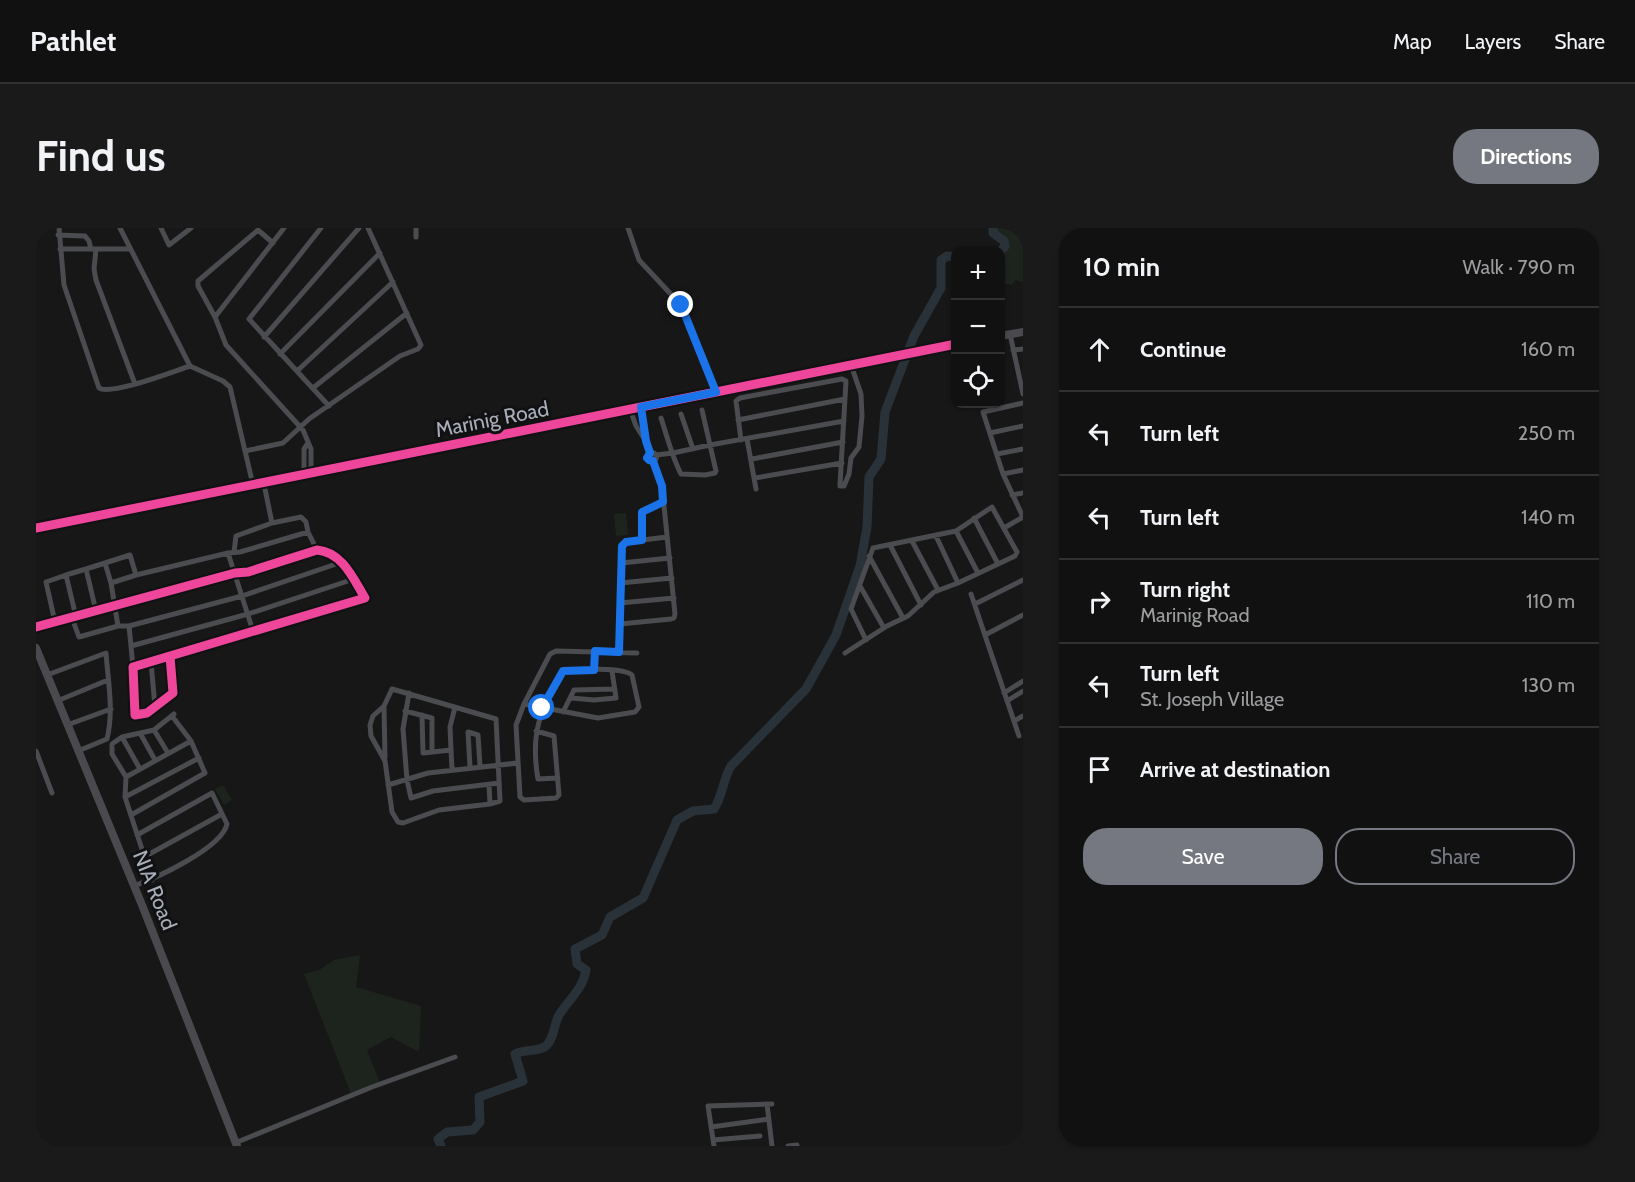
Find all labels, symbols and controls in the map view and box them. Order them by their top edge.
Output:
text: Pathlet [30,24,116,58]
text: Map [1393,29,1432,54]
text: Layers [1465,29,1521,54]
text: Share [1554,29,1605,54]
button: Directions [1453,129,1599,184]
text: Find us [36,130,165,182]
map controls [951,246,1005,408]
button: + [951,246,1005,300]
text: 10 min [1083,251,1160,283]
text: Walk · 790 m [1462,255,1575,279]
route end [667,291,693,317]
button: − [951,300,1005,354]
icon: ahead [1083,333,1116,366]
text: Continue [1140,336,1226,363]
text: 160 m [1521,337,1575,361]
button: locate [951,354,1005,408]
street label: Marinig Road [433,396,551,442]
icon: left [1083,417,1116,450]
text: Turn left [1140,420,1219,447]
text: 250 m [1518,421,1575,445]
icon: left [1083,501,1116,534]
text: Turn left [1140,504,1219,531]
text: 140 m [1521,505,1575,529]
text: Turn right [1140,576,1230,603]
icon: right [1083,585,1116,618]
text: 110 m [1526,589,1575,613]
text: Marinig Road [1140,603,1250,627]
text: Turn left [1140,660,1219,687]
icon: left [1083,669,1116,702]
text: 130 m [1522,673,1575,697]
text: St. Joseph Village [1140,687,1284,711]
route start [528,694,554,720]
icon: arrive [1083,753,1116,786]
text: Arrive at destination [1140,756,1330,783]
button: Save [1083,828,1323,885]
button: Share [1335,828,1575,885]
street label: NIA Road [128,847,182,933]

